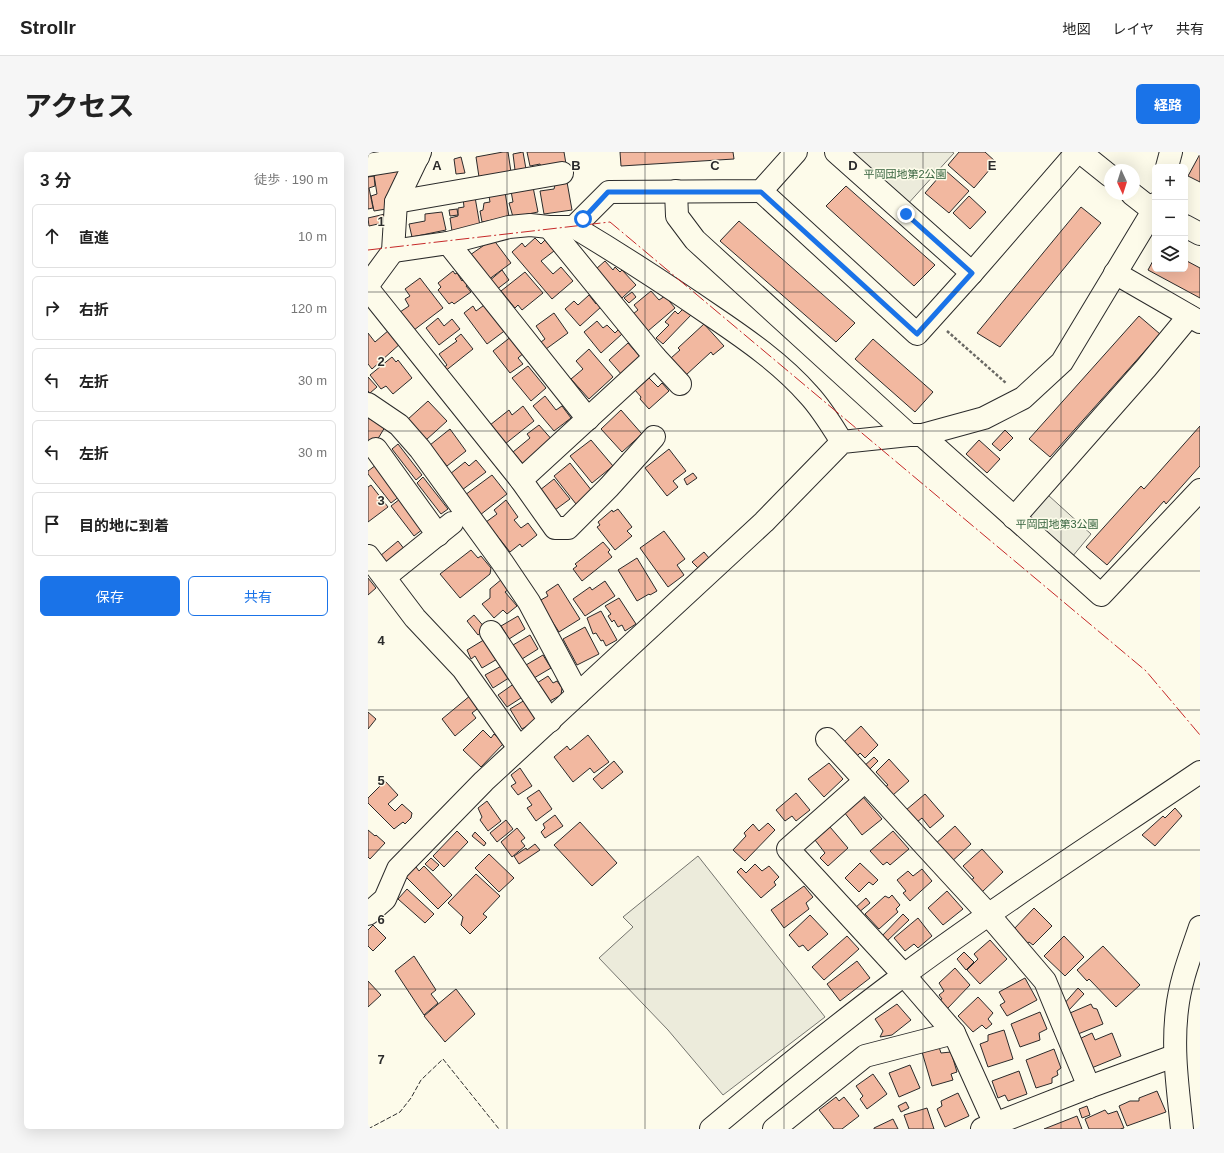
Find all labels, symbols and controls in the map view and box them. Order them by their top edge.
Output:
text: Strollr [20,17,76,38]
text: 地図 [1062,21,1090,37]
text: レイヤ [1112,21,1154,37]
text: 共有 [1176,21,1204,37]
button: 経路 [1136,84,1200,124]
text: アクセス [24,91,135,122]
text: A [432,158,442,173]
text: B [571,158,581,173]
text: C [710,158,720,173]
text: D [848,158,858,173]
text: E [988,158,997,173]
north arrow [1104,164,1140,200]
map controls [1152,164,1188,272]
button: + [1152,164,1188,200]
park label: 平岡団地第2公園 [863,168,947,180]
text: 3 分 [40,171,71,190]
text: 徒歩 · 190 m [254,172,328,187]
button: − [1152,200,1188,236]
route end [897,205,915,223]
route start [574,210,592,228]
text: 1 [377,214,385,229]
icon: ahead [41,225,63,247]
text: 直進 [79,229,109,246]
text: 10 m [298,229,327,244]
button: layers [1152,236,1188,272]
icon: right [41,297,63,319]
text: 右折 [79,301,109,318]
text: 120 m [291,301,327,316]
text: 2 [377,354,385,369]
icon: left [41,369,63,391]
text: 左折 [79,373,109,390]
text: 30 m [298,373,327,388]
icon: left [41,441,63,463]
text: 左折 [79,445,109,462]
text: 30 m [298,445,327,460]
text: 3 [377,493,385,508]
icon: arrive [41,513,63,535]
text: 目的地に到着 [79,517,169,534]
park label: 平岡団地第3公園 [1015,518,1099,530]
button: 保存 [40,576,180,616]
button: 共有 [188,576,328,616]
text: 4 [377,633,385,648]
text: 5 [377,773,385,788]
text: 6 [377,912,385,927]
text: 7 [377,1052,385,1067]

